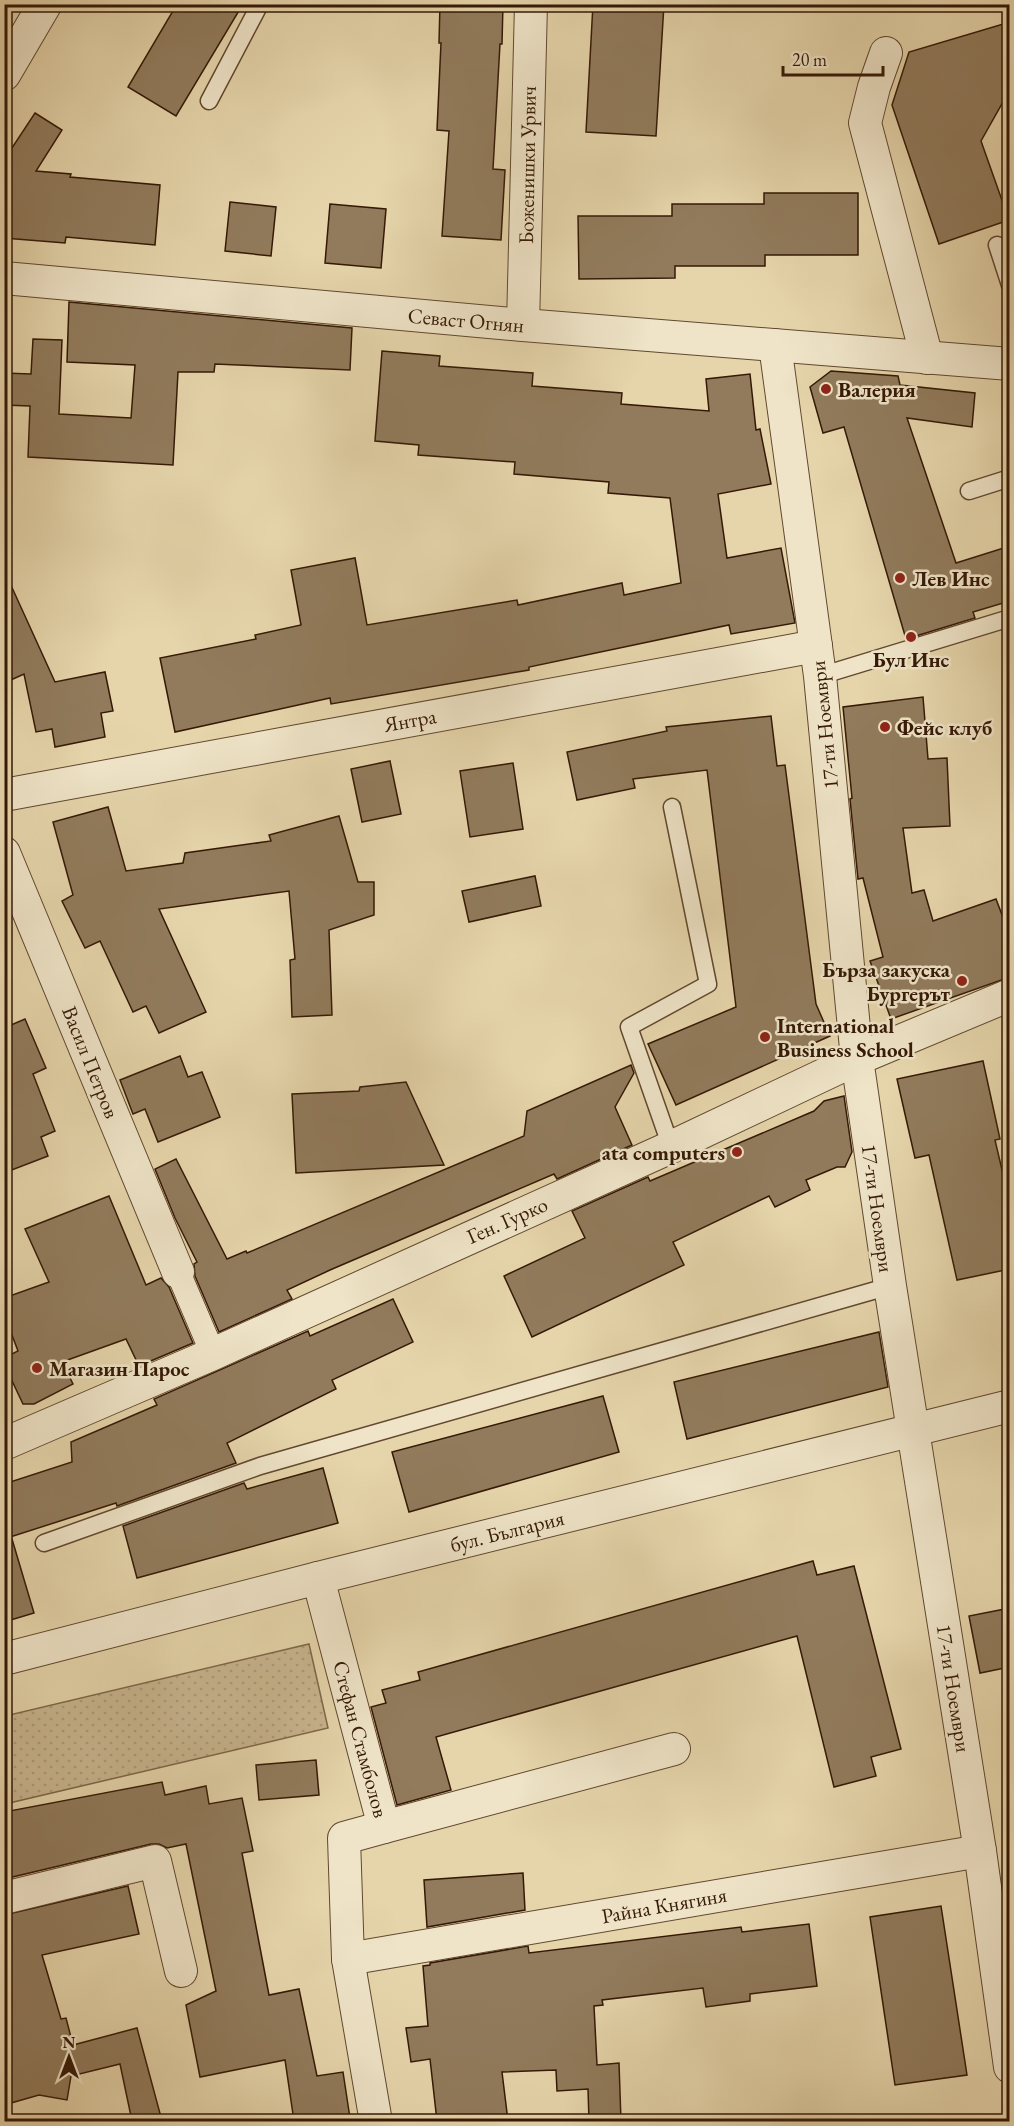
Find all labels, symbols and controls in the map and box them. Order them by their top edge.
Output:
scale bar [783,39,884,77]
text: 20 m [792,48,827,71]
street label: Боженишки Урвич [512,86,542,244]
street label: Севаст Огнян [407,301,525,339]
place label: Валерия [838,376,916,403]
marker: Валерия [819,382,833,396]
place label: Лев Инс [912,565,990,592]
marker: Лев Инс [893,571,907,585]
marker: Бул Инс [904,630,918,644]
place label: Бул Инс [873,646,950,673]
street label: 17-ти Ноември [804,659,844,791]
street label: Янтра [381,702,439,738]
place label: Фейс клуб [897,714,992,741]
marker: Фейс клуб [878,720,892,734]
place label: Бърза закуска Бургерът [822,956,951,1007]
marker: Бърза закуска Бургерът [955,974,969,988]
street label: Васил Петров [56,1002,126,1122]
place label: International Business School [777,1012,914,1063]
marker: International Business School [758,1030,772,1044]
place label: ata computers [602,1139,725,1166]
street label: 17-ти Ноември [856,1142,900,1274]
marker: ata computers [730,1145,744,1159]
street label: Ген. Гурко [462,1190,552,1250]
place label: Магазин Парос [49,1355,190,1382]
marker: Магазин Парос [30,1361,44,1375]
street label: бул. България [447,1504,567,1558]
street label: 17-ти Ноември [931,1622,977,1754]
street label: Стефан Стамболов [327,1658,395,1820]
street label: Райна Княгиня [599,1881,729,1929]
north arrow [39,2027,99,2087]
text: N [63,2032,76,2053]

